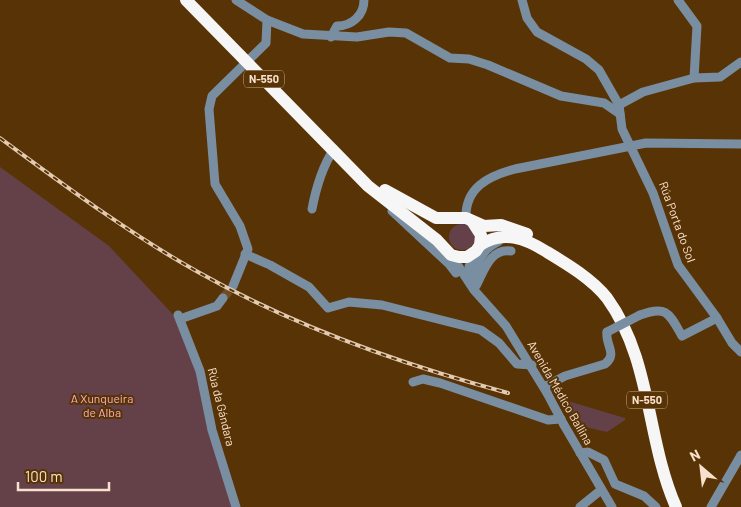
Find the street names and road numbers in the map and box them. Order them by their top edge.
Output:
road number: N-550 [244,70,284,88]
street label: Rúa Porta do Sol [657,179,699,264]
street label: Avenida Médico Ballina [525,338,596,447]
street label: Rúa da Gándara [205,366,238,447]
road number: N-550 [627,392,667,408]

